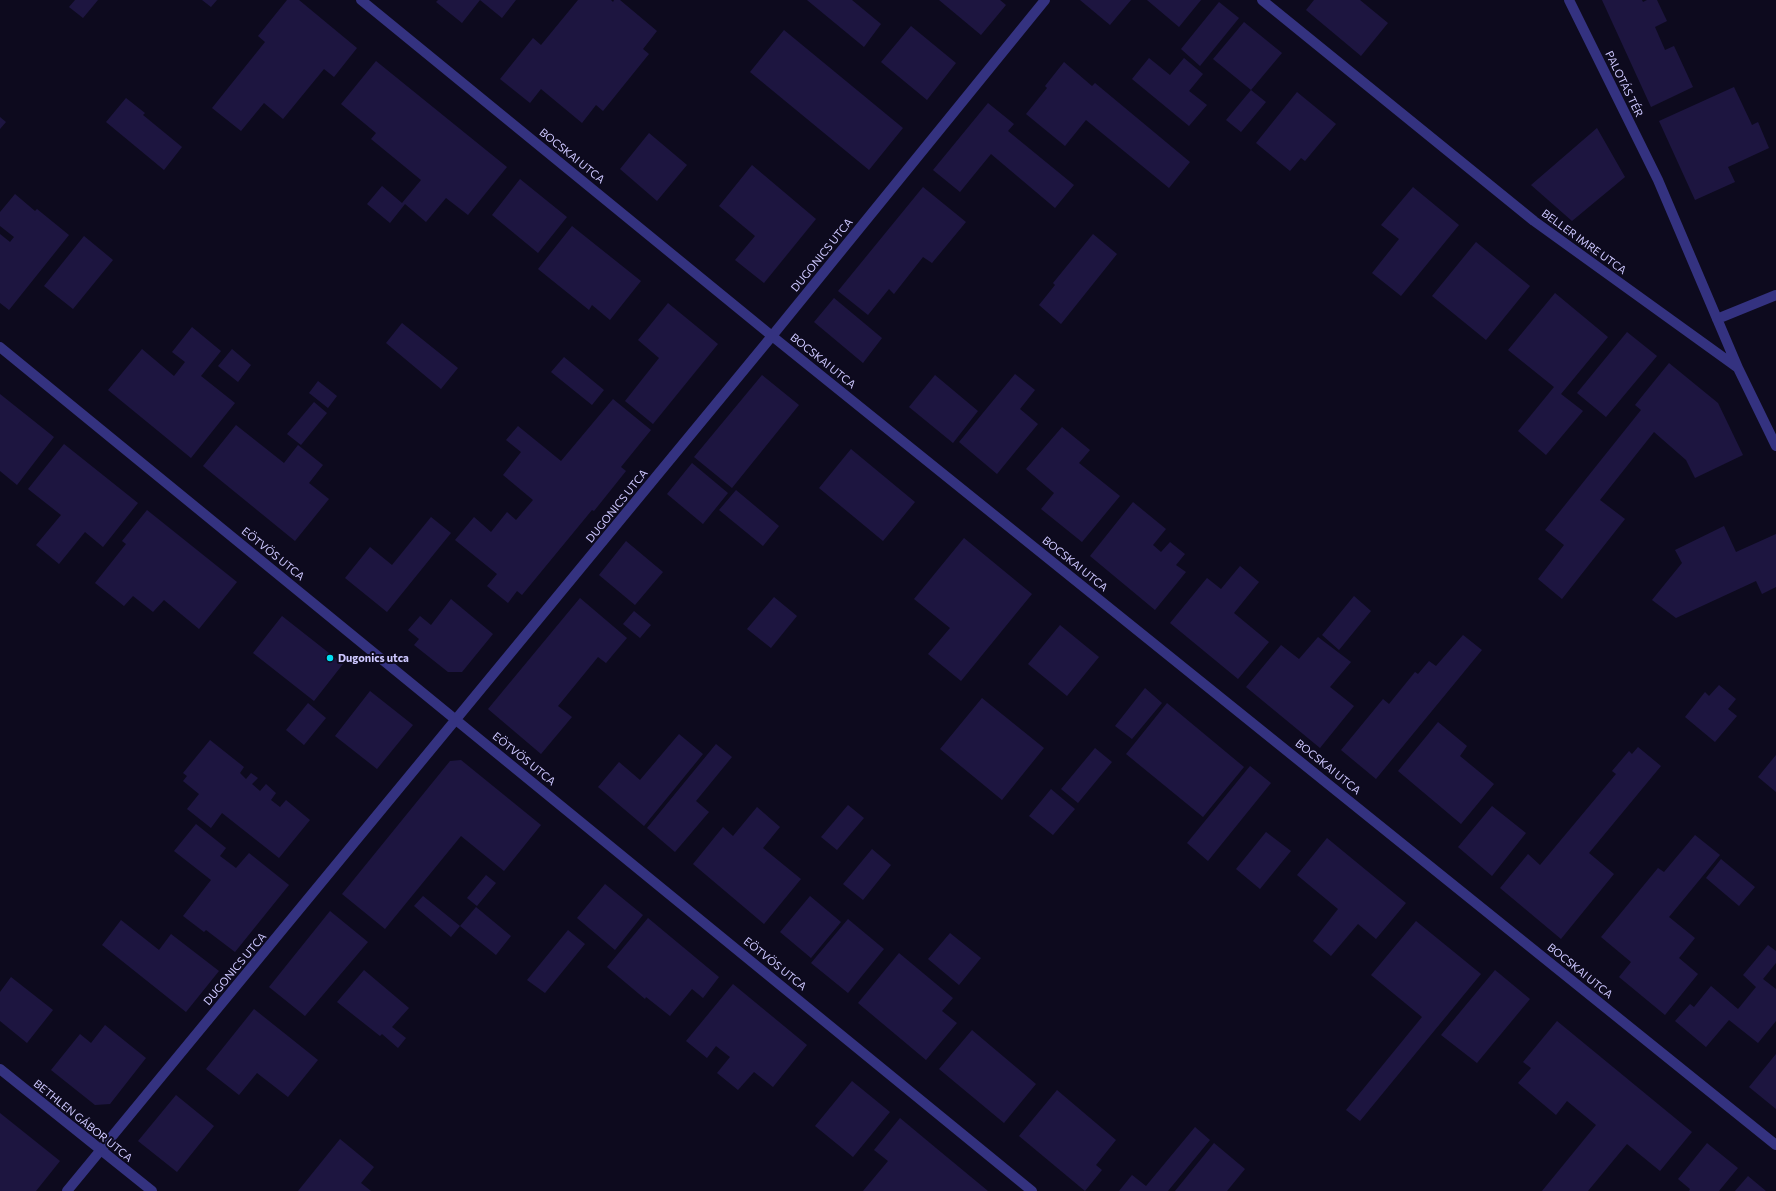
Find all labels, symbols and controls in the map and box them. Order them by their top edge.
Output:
street label: PALOTÁS TÉR [1602,49,1646,119]
street label: BOCSKAI UTCA [537,126,607,186]
street label: BELLER IMRE UTCA [1539,207,1629,277]
street label: DUGONICS UTCA [788,216,856,294]
street label: BOCSKAI UTCA [788,331,858,391]
street label: DUGONICS UTCA [583,467,651,545]
street label: EÖTVÖS UTCA [239,525,307,583]
street label: BOCSKAI UTCA [1040,534,1110,594]
place label: Dugonics utca [338,651,409,665]
marker: Dugonics utca [325,653,335,663]
street label: EÖTVÖS UTCA [490,730,558,788]
street label: BOCSKAI UTCA [1293,737,1363,797]
street label: DUGONICS UTCA [201,930,269,1008]
street label: EÖTVÖS UTCA [741,935,809,993]
street label: BOCSKAI UTCA [1545,941,1615,1001]
street label: BETHLEN GÁBOR UTCA [31,1077,135,1165]

